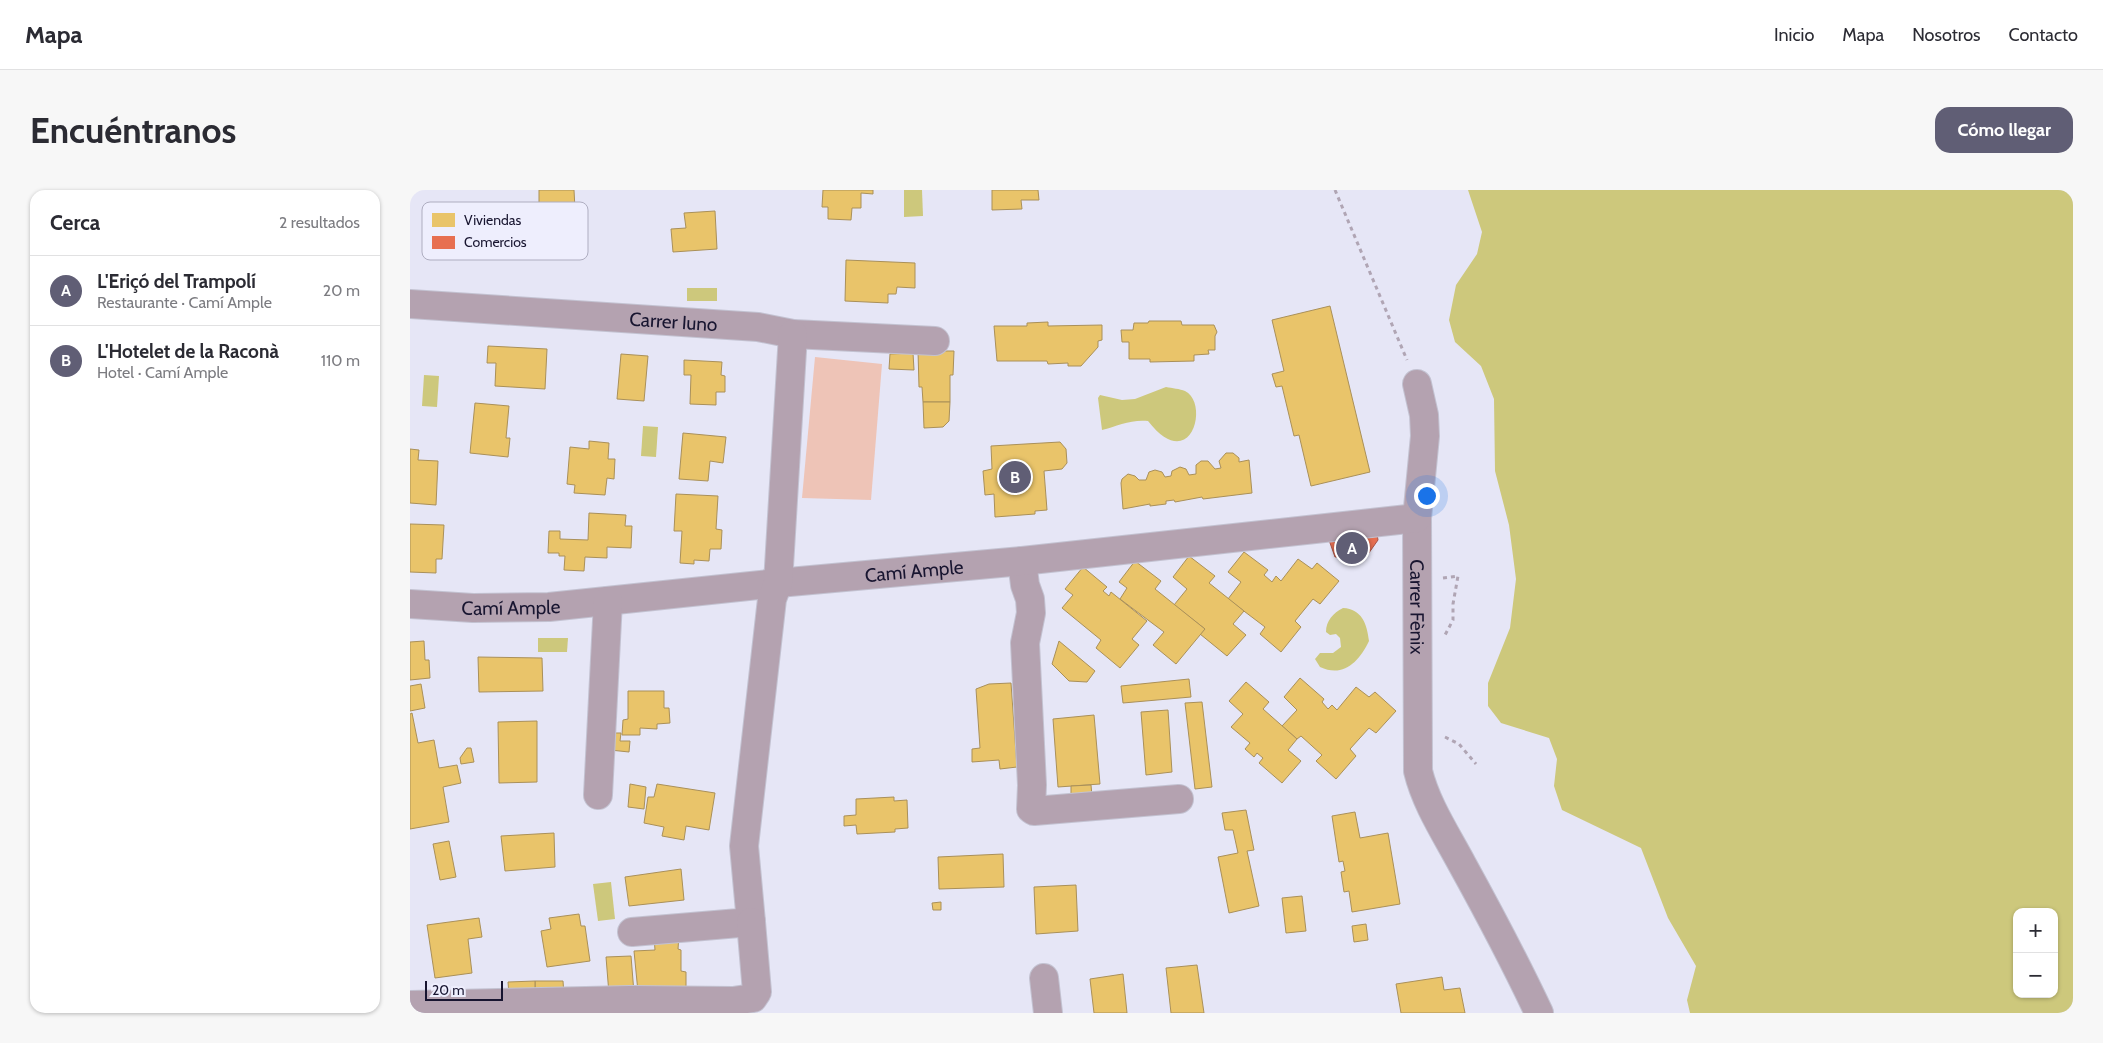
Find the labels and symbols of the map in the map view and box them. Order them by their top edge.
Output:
legend [422,202,588,260]
text: Viviendas [464,211,521,229]
text: Comercios [464,233,527,251]
street label: Carrer Iuno [629,307,718,336]
pin: B [999,458,1031,496]
your location [1414,483,1440,509]
pin: A [1336,529,1368,567]
street label: Camí Ample [864,555,965,587]
street label: Carrer Fènix [1406,559,1429,654]
street label: Camí Ample [461,594,562,620]
scale bar [425,978,502,1001]

